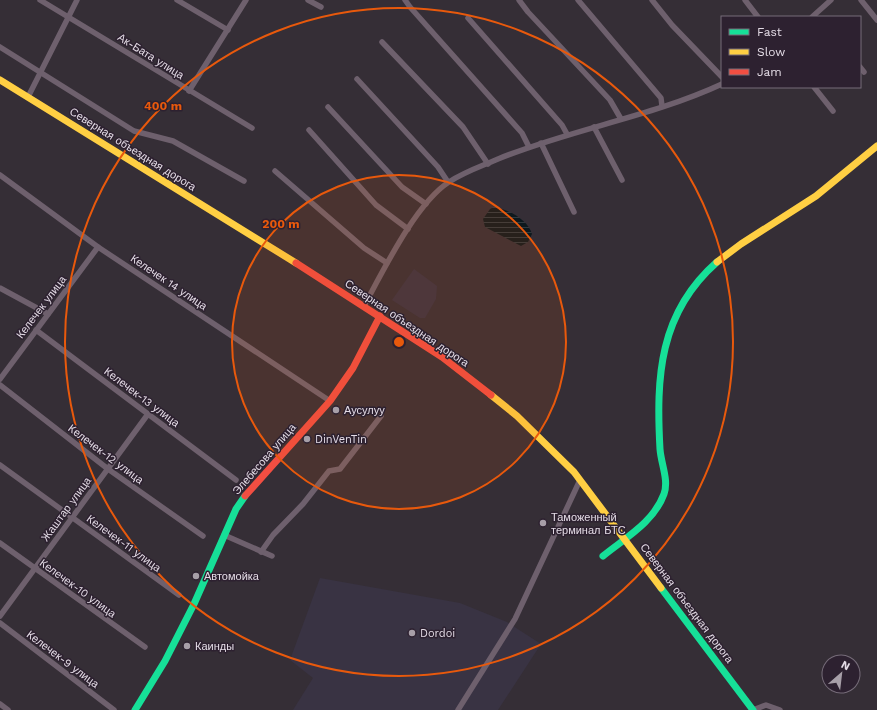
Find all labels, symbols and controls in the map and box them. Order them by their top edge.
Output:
legend [721,16,861,88]
text: Fast [757,25,782,39]
street label: Ак-Бата улица [115,31,187,83]
text: Slow [757,45,785,59]
text: Jam [757,65,782,79]
text: 400 m [144,99,182,113]
street label: Северная объездная дорога [67,105,199,194]
text: 200 m [262,217,300,231]
street label: Келечек 14 улица [128,252,210,313]
street label: Келечек улица [14,273,70,341]
street label: Северная объездная дорога [342,277,472,370]
centre of rings [392,335,406,349]
street label: Келечек-13 улица [102,365,183,430]
place label: Аусулуу [344,404,385,417]
marker: Аусулуу [331,405,341,415]
street label: Элебесова улица [230,421,299,497]
street label: Келечек-12 улица [66,422,147,487]
place label: DinVenTin [315,433,367,446]
marker: DinVenTin [302,434,312,444]
street label: Жаштар улица [39,474,95,544]
place label: Таможенный терминал БТС [551,511,626,537]
street label: Келечек-11 улица [84,512,164,575]
marker: Таможенный терминал БТС [538,518,548,528]
street label: Северная объездная дорога [637,541,736,666]
street label: Келечек-10 улица [37,556,119,621]
place label: Автомойка [204,570,260,583]
marker: Автомойка [191,571,201,581]
place label: Dordoi [420,627,455,640]
street label: Келечек-9 улица [24,628,102,691]
marker: Dordoi [407,628,417,638]
place label: Каинды [195,640,234,653]
marker: Каинды [182,641,192,651]
north arrow [821,654,861,694]
text: N [839,658,852,673]

